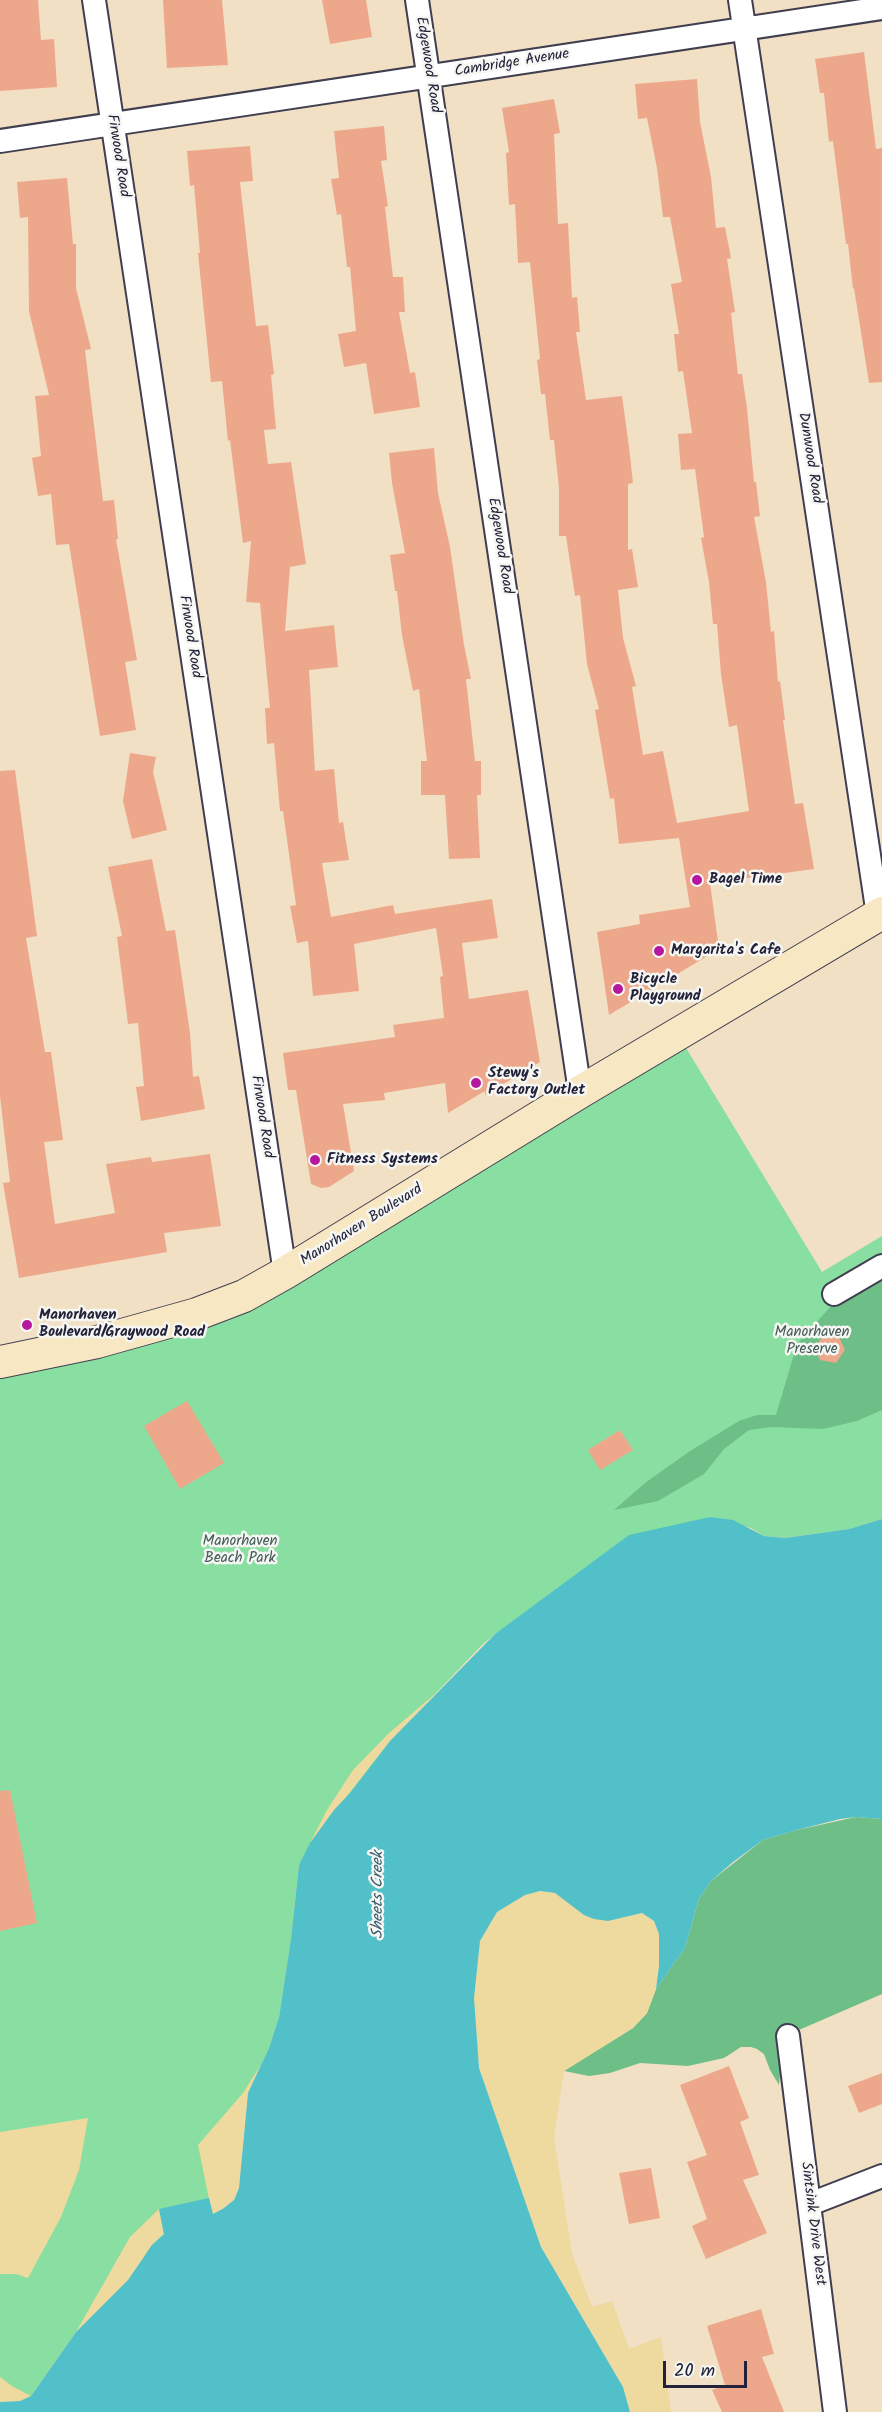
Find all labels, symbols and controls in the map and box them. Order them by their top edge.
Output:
street label: Edgewood Road [410,15,444,115]
street label: Cambridge Avenue [453,46,571,82]
street label: Firwood Road [102,113,132,199]
street label: Dunwood Road [793,411,825,505]
street label: Edgewood Road [482,496,516,596]
street label: Firwood Road [174,594,204,680]
place label: Bagel Time [709,871,782,889]
marker: Bagel Time [690,873,704,887]
place label: Margarita's Cafe [671,942,781,960]
marker: Margarita's Cafe [652,944,666,958]
place label: Bicycle Playground [630,971,701,1006]
marker: Bicycle Playground [611,982,625,996]
place label: Stewy's Factory Outlet [488,1065,585,1100]
street label: Firwood Road [246,1074,276,1160]
marker: Stewy's Factory Outlet [469,1076,483,1090]
place label: Fitness Systems [327,1151,438,1169]
marker: Fitness Systems [308,1153,322,1167]
street label: Manorhaven Boulevard [298,1181,426,1271]
place label: Manorhaven Boulevard/Graywood Road [39,1307,205,1342]
marker: Manorhaven Boulevard/Graywood Road [20,1318,34,1332]
park label: Manorhaven Preserve [775,1324,849,1359]
park label: Manorhaven Beach Park [203,1533,277,1568]
water label: Sheets Creek [369,1851,389,1939]
street label: Sintsink Drive West [795,2161,829,2287]
scale bar [666,2349,750,2387]
text: 20 m [674,2357,715,2386]

